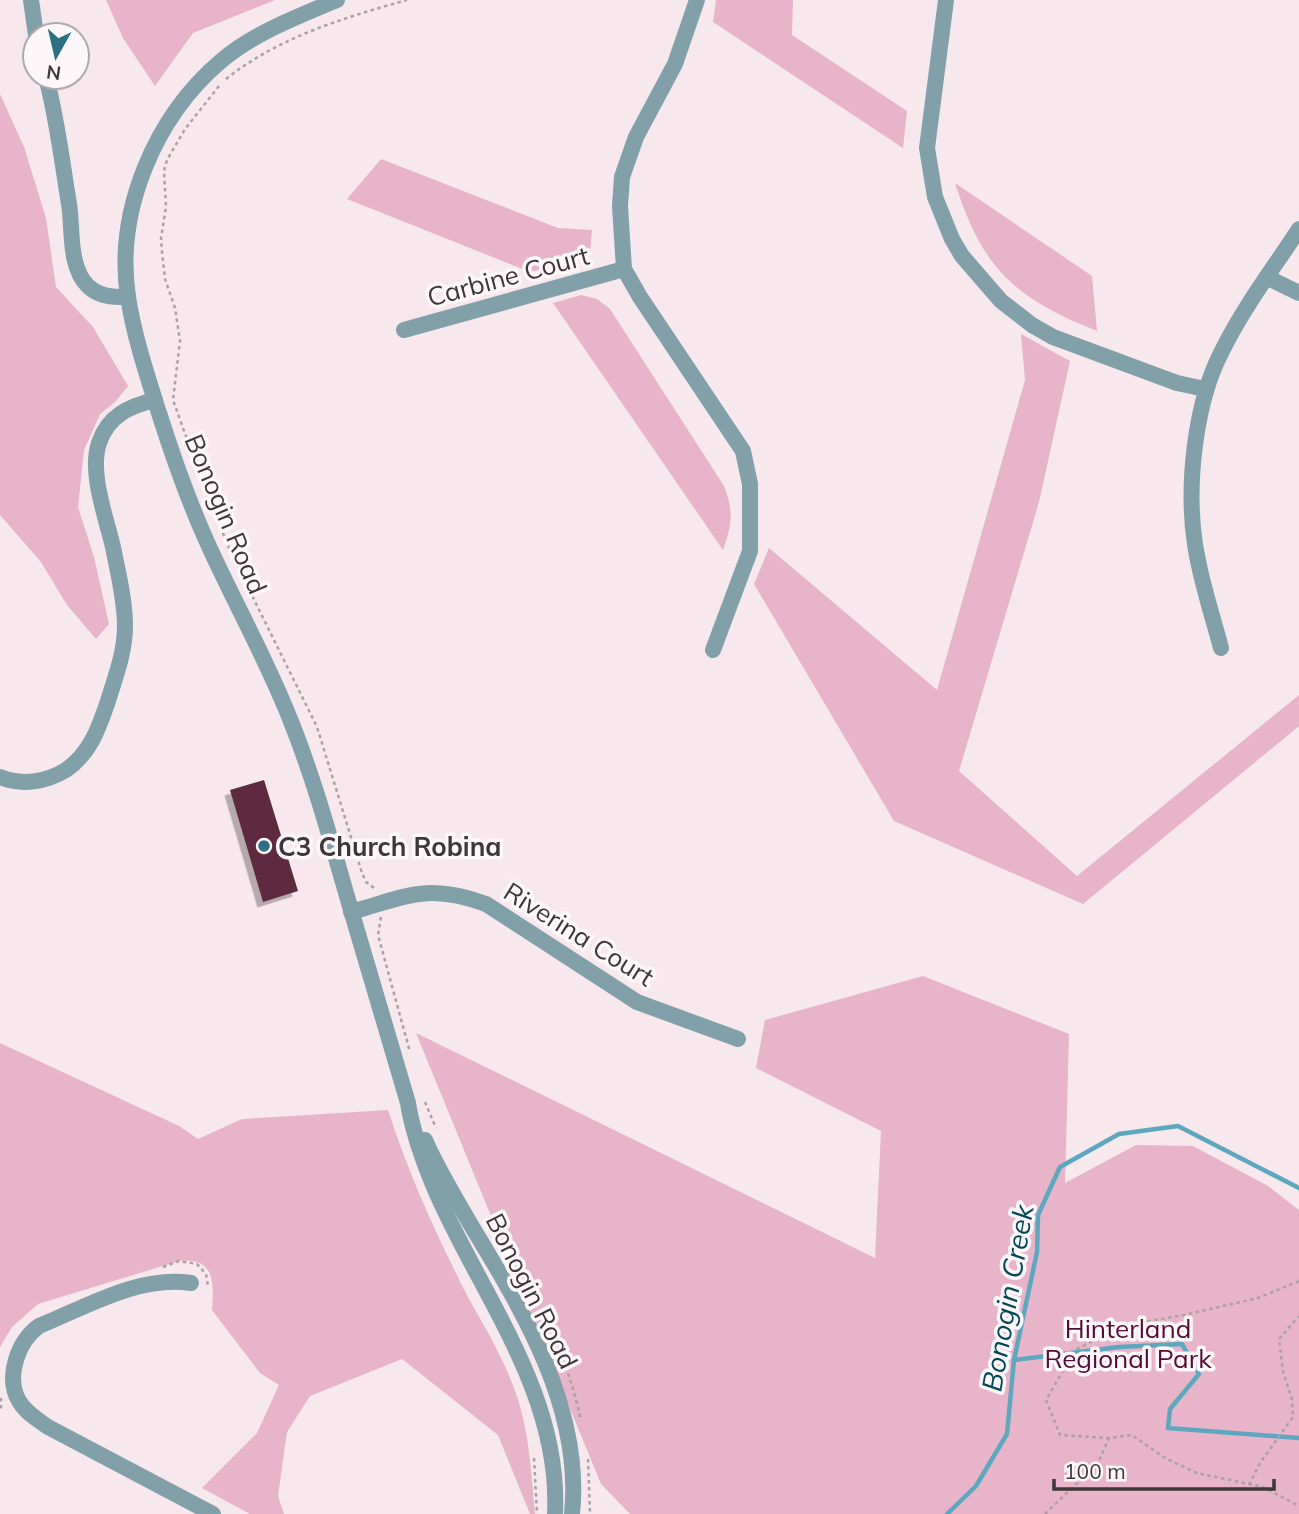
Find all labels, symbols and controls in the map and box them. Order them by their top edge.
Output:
north arrow [21,21,91,91]
text: N [45,60,62,86]
street label: Carbine Court [423,239,593,313]
street label: Bonogin Road [178,429,274,599]
place label: C3 Church Robina [278,830,501,863]
marker: C3 Church Robina [256,838,272,854]
street label: Riverina Court [498,875,660,993]
water label: Bonogin Creek [973,1200,1041,1394]
street label: Bonogin Road [479,1208,585,1374]
park label: Hinterland Regional Park [1044,1312,1212,1375]
scale bar [1054,1448,1274,1492]
text: 100 m [1064,1458,1126,1484]

